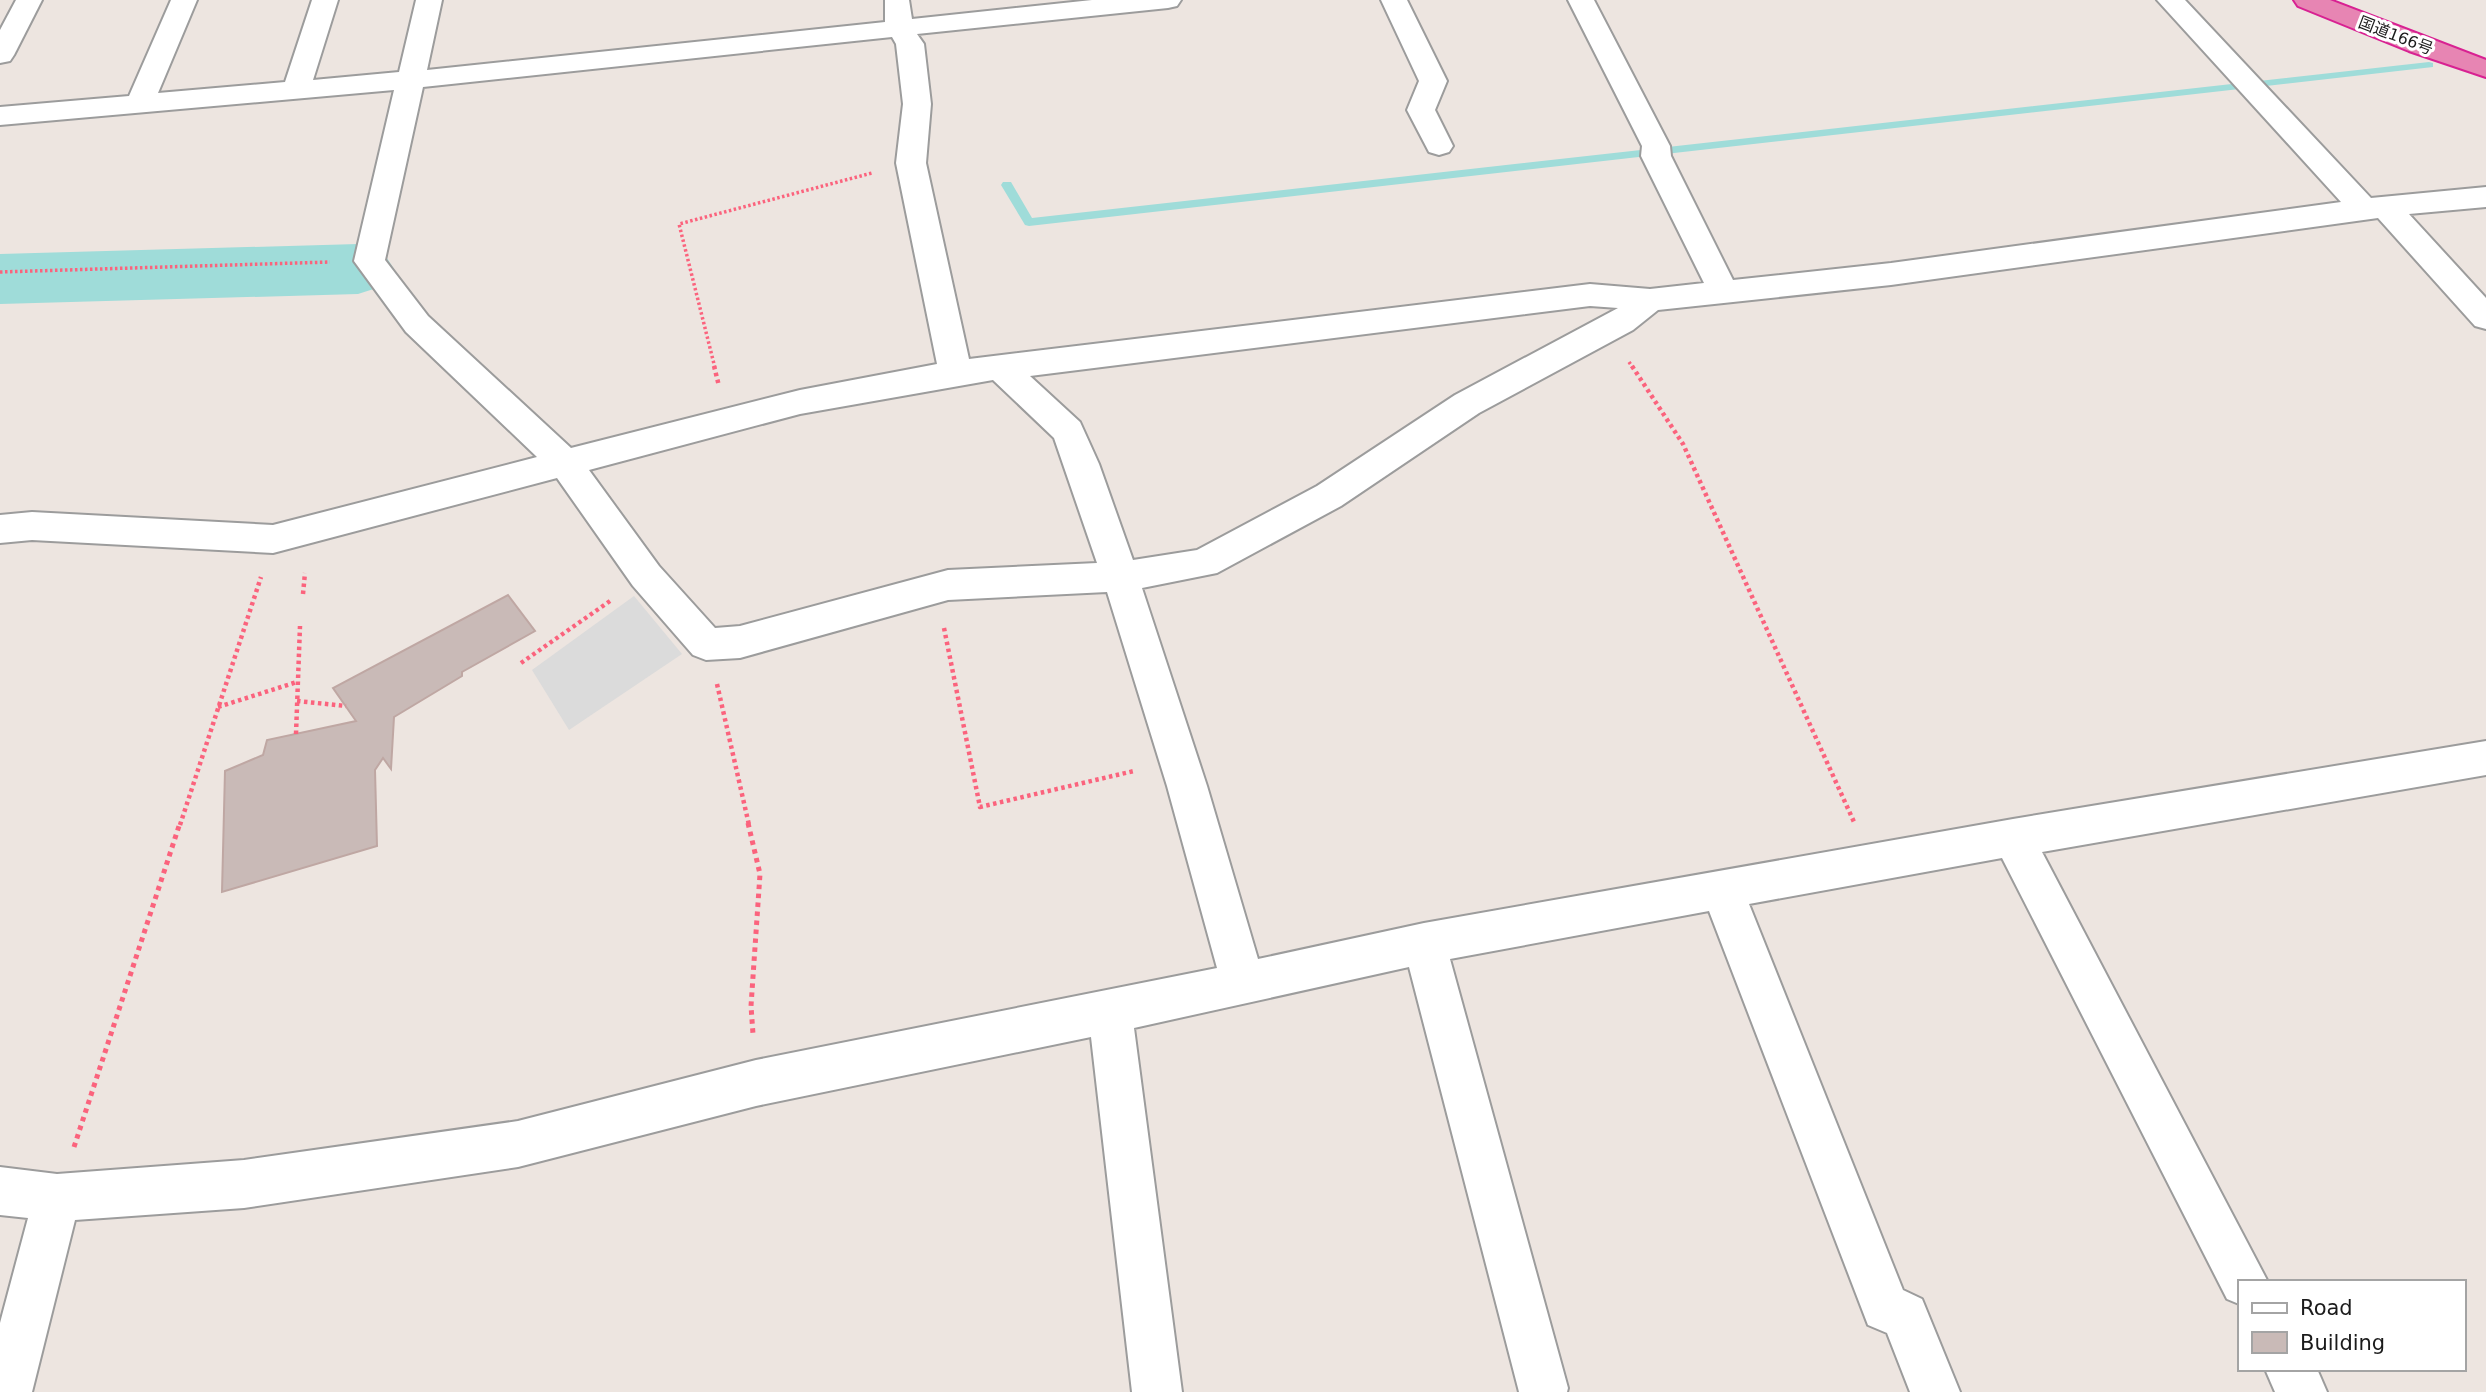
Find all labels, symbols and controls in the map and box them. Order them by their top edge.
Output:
street label: 国道166号 [2356,13,2436,58]
legend [2238,1280,2465,1371]
text: Road [2300,1296,2353,1320]
text: Building [2300,1331,2385,1355]

